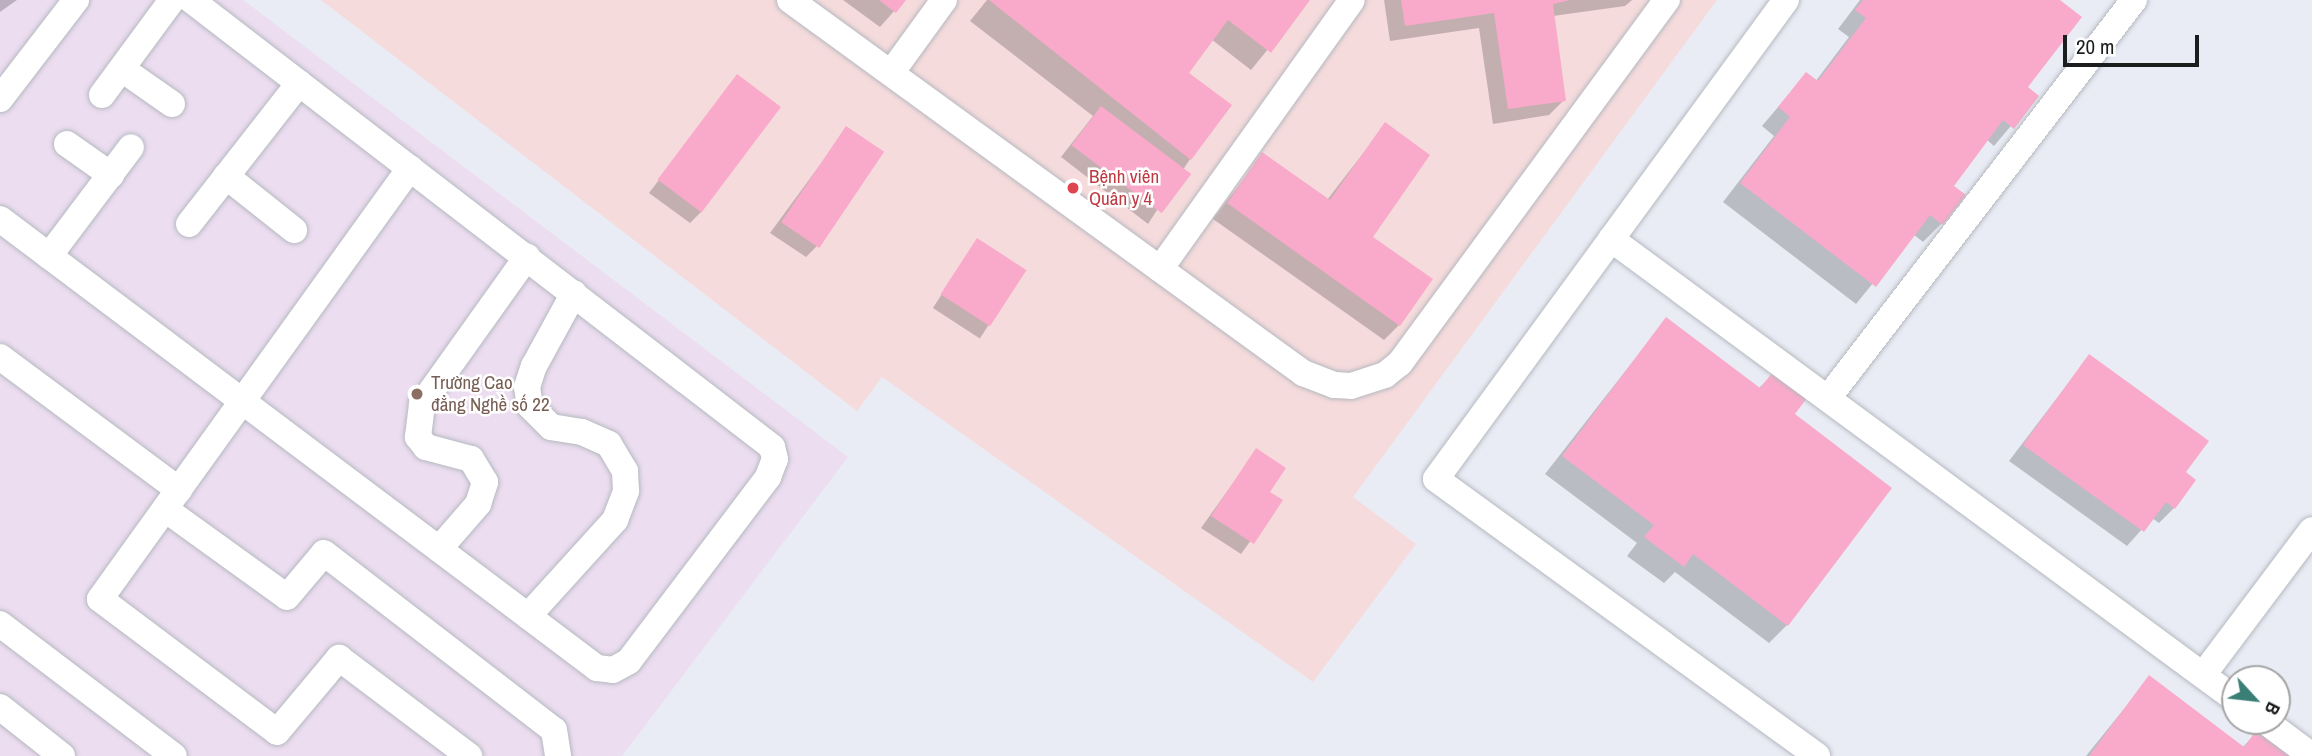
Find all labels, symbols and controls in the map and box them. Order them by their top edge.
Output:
scale bar [2067,21,2204,65]
text: 20 m [2076,32,2114,61]
place label: Bệnh viên Quân y 4 [1089,166,1159,210]
marker: Bệnh viên Quân y 4 [1063,178,1083,198]
place label: Trường Cao đẳng Nghề số 22 [431,372,550,416]
marker: Trường Cao đẳng Nghề số 22 [409,386,425,402]
north arrow [2221,665,2291,735]
text: B [2259,698,2287,720]

